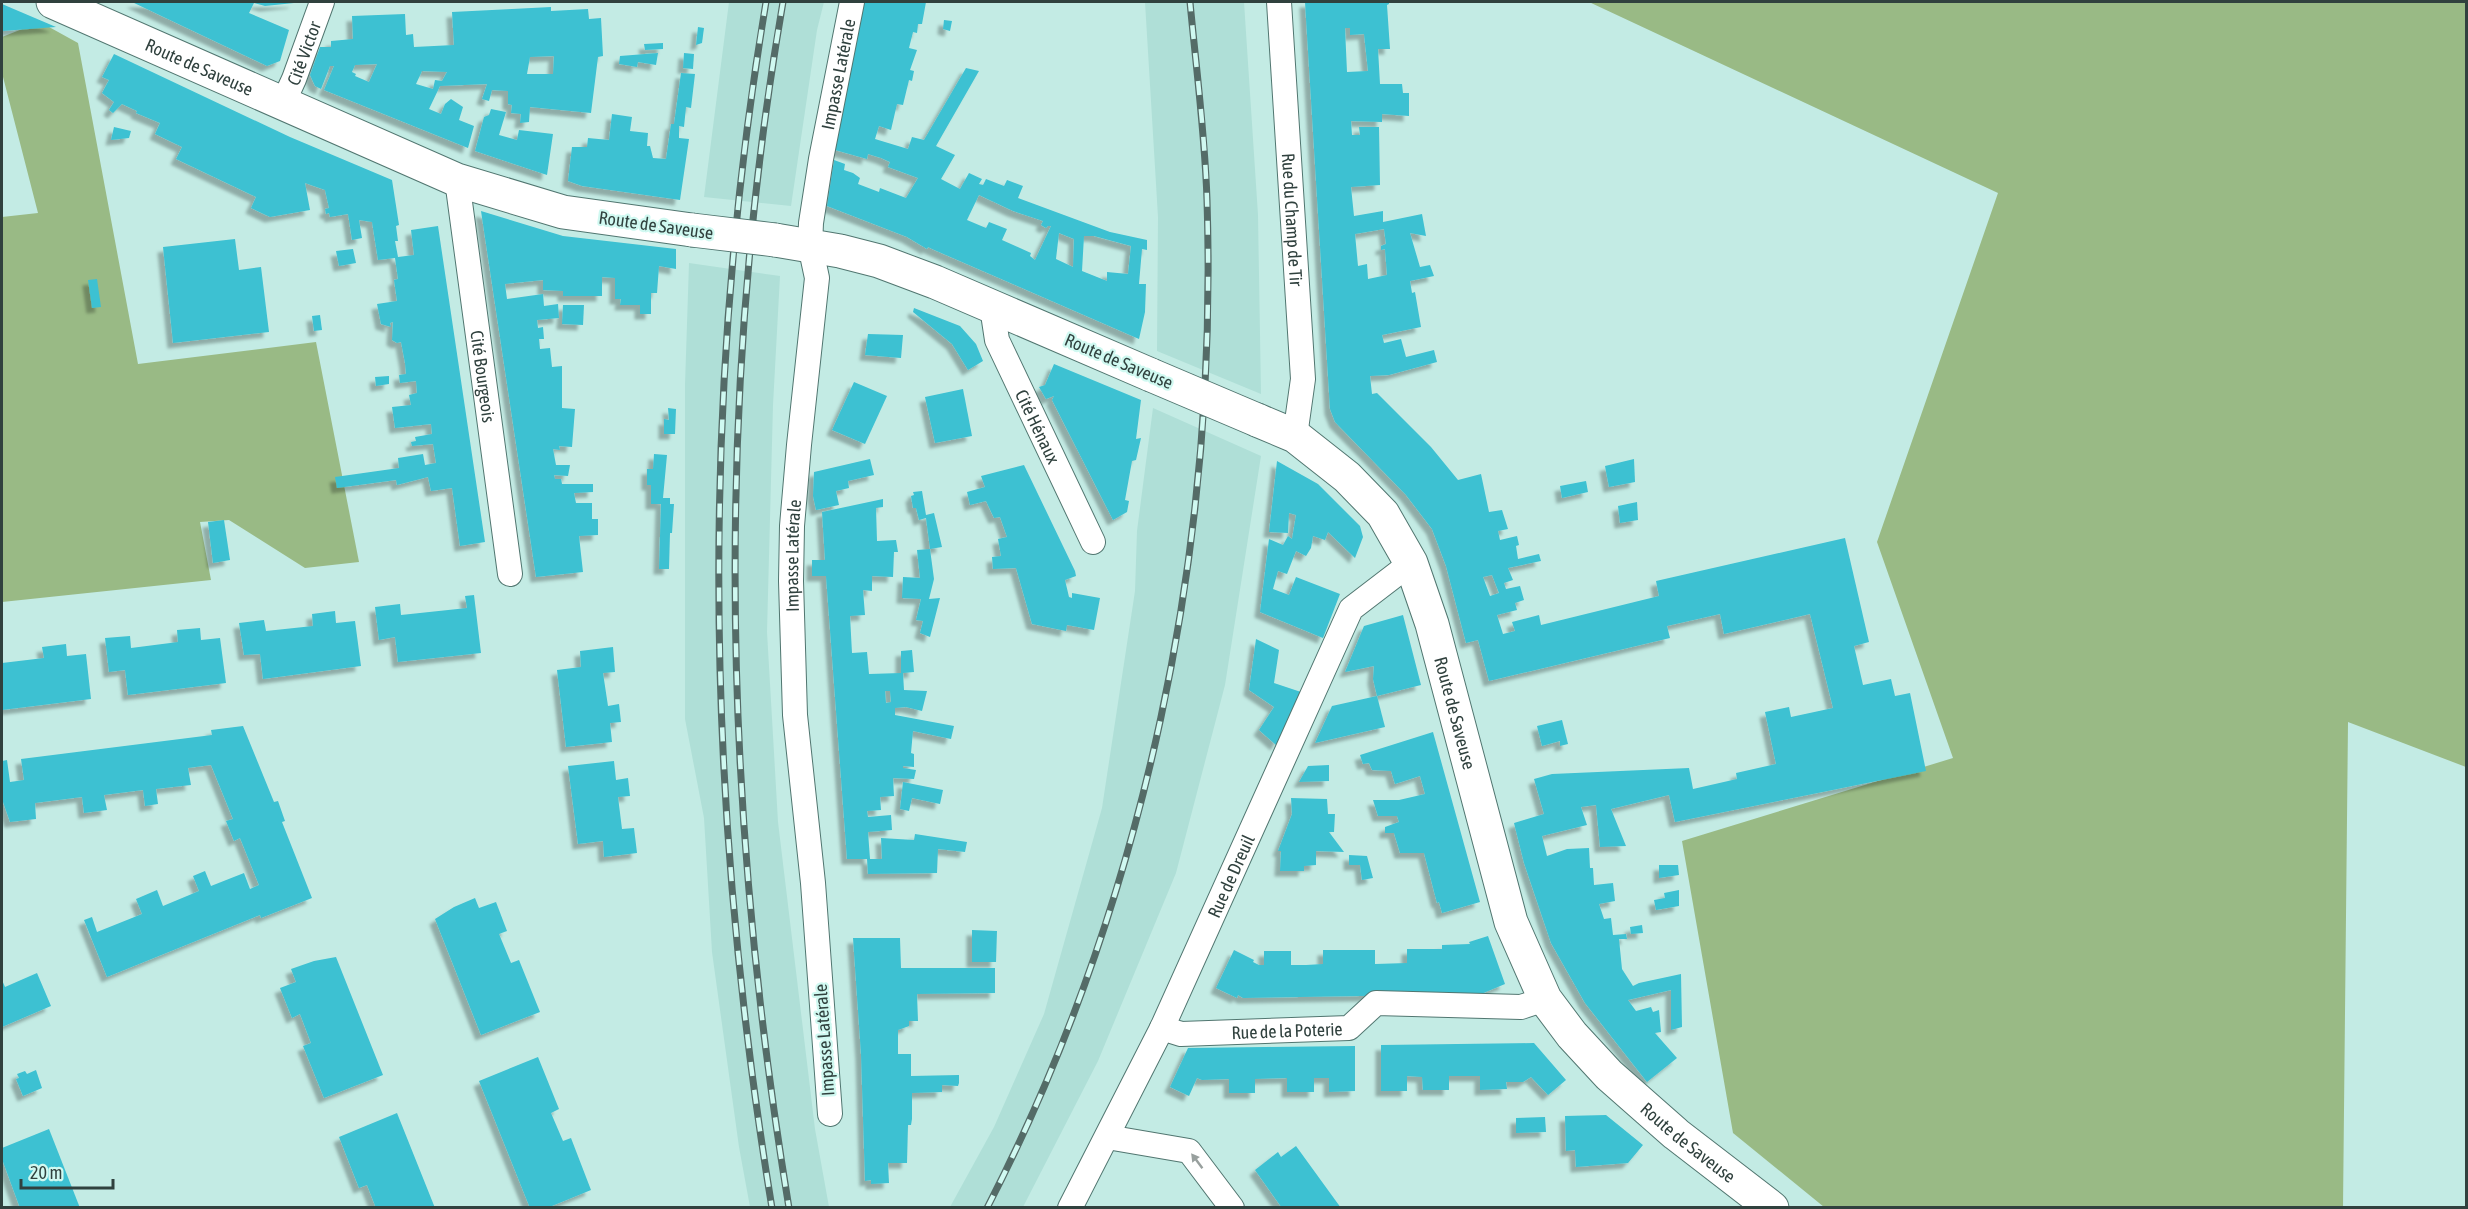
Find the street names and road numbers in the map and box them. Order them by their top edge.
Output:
street label: Impasse Latérale [817,17,859,131]
street label: Cité Victor [282,18,325,88]
street label: Route de Saveuse [142,34,257,99]
street label: Rue du Champ de Tir [1278,152,1308,288]
street label: Route de Saveuse [597,207,715,243]
street label: Cité Bourgeois [467,329,500,424]
street label: Route de Saveuse [1062,329,1176,393]
street label: Cité Hénaux [1011,386,1065,467]
street label: Impasse Latérale [780,499,805,612]
street label: Route de Saveuse [1431,654,1481,772]
street label: Rue de Dreuil [1203,831,1259,921]
street label: Impasse Latérale [810,983,838,1097]
street label: Rue de la Poterie [1231,1018,1343,1043]
street label: Route de Saveuse [1637,1098,1740,1187]

